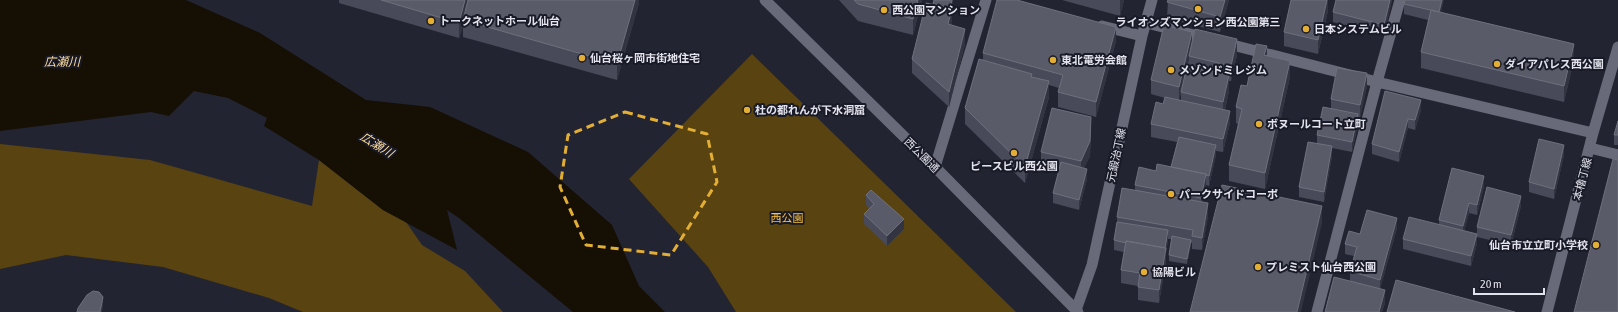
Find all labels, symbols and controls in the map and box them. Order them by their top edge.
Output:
place label: 西公園マンション [892,4,980,16]
marker: ライオンズマンション西公園第三 [1193,4,1203,14]
marker: 西公園マンション [879,5,889,15]
place label: トークネットホール仙台 [439,15,560,27]
marker: トークネットホール仙台 [426,16,436,26]
place label: ライオンズマンション西公園第三 [1116,16,1280,28]
place label: 日本システムビル [1314,23,1402,35]
marker: 日本システムビル [1301,24,1311,34]
place label: 仙台桜ヶ岡市街地住宅 [590,52,700,64]
marker: 仙台桜ヶ岡市街地住宅 [577,53,587,63]
place label: 東北電労会館 [1061,54,1127,66]
water label: 広瀬川 [44,55,82,69]
marker: 東北電労会館 [1048,55,1058,65]
place label: ダイアパレス西公園 [1505,58,1604,70]
marker: ダイアパレス西公園 [1492,59,1502,69]
place label: メゾンドミレジム [1179,64,1267,76]
marker: メゾンドミレジム [1166,65,1176,75]
place label: 杜の都れんが下水洞窟 [755,104,865,116]
marker: 杜の都れんが下水洞窟 [742,105,752,115]
place label: ボヌールコート立町 [1267,118,1366,130]
marker: ボヌールコート立町 [1254,119,1264,129]
street label: 元鍛治丁線 [1104,127,1128,183]
water label: 広瀬川 [358,130,398,162]
street label: 西公園通 [902,135,942,175]
marker: ピースビル西公園 [1009,148,1019,158]
street label: 本櫓丁線 [1571,156,1593,202]
place label: ピースビル西公園 [970,160,1058,172]
place label: パークサイドコーポ [1179,188,1278,200]
marker: パークサイドコーポ [1166,189,1176,199]
park label: 西公園 [771,212,804,224]
place label: 仙台市立立町小学校 [1489,239,1588,251]
marker: 仙台市立立町小学校 [1591,240,1601,250]
place label: プレミスト仙台西公園 [1266,261,1376,273]
marker: プレミスト仙台西公園 [1253,262,1263,272]
place label: 協陽ビル [1152,266,1196,278]
marker: 協陽ビル [1139,267,1149,277]
scale bar [1474,270,1544,296]
text: 20 m [1480,277,1502,291]

